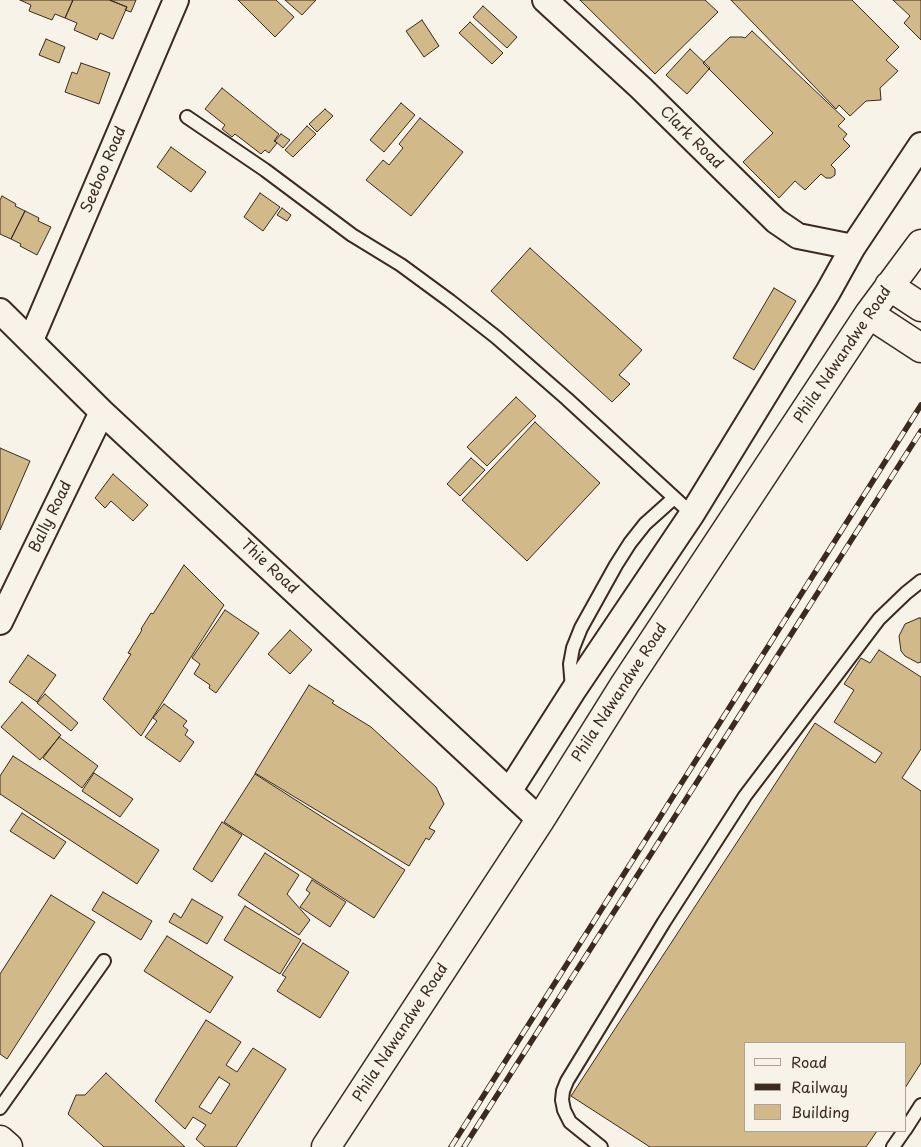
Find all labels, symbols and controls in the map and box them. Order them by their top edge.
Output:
street label: Clark Road [656,103,726,173]
street label: Seeboo Road [78,124,130,216]
street label: Phila Ndwandwe Road [791,283,895,427]
street label: Bally Road [26,478,76,556]
street label: Thie Road [236,536,302,598]
street label: Phila Ndwandwe Road [569,621,671,765]
street label: Phila Ndwandwe Road [350,961,452,1105]
legend [744,1042,906,1132]
text: Road [791,1050,827,1073]
text: Railway [791,1075,848,1098]
text: Building [791,1100,850,1123]

